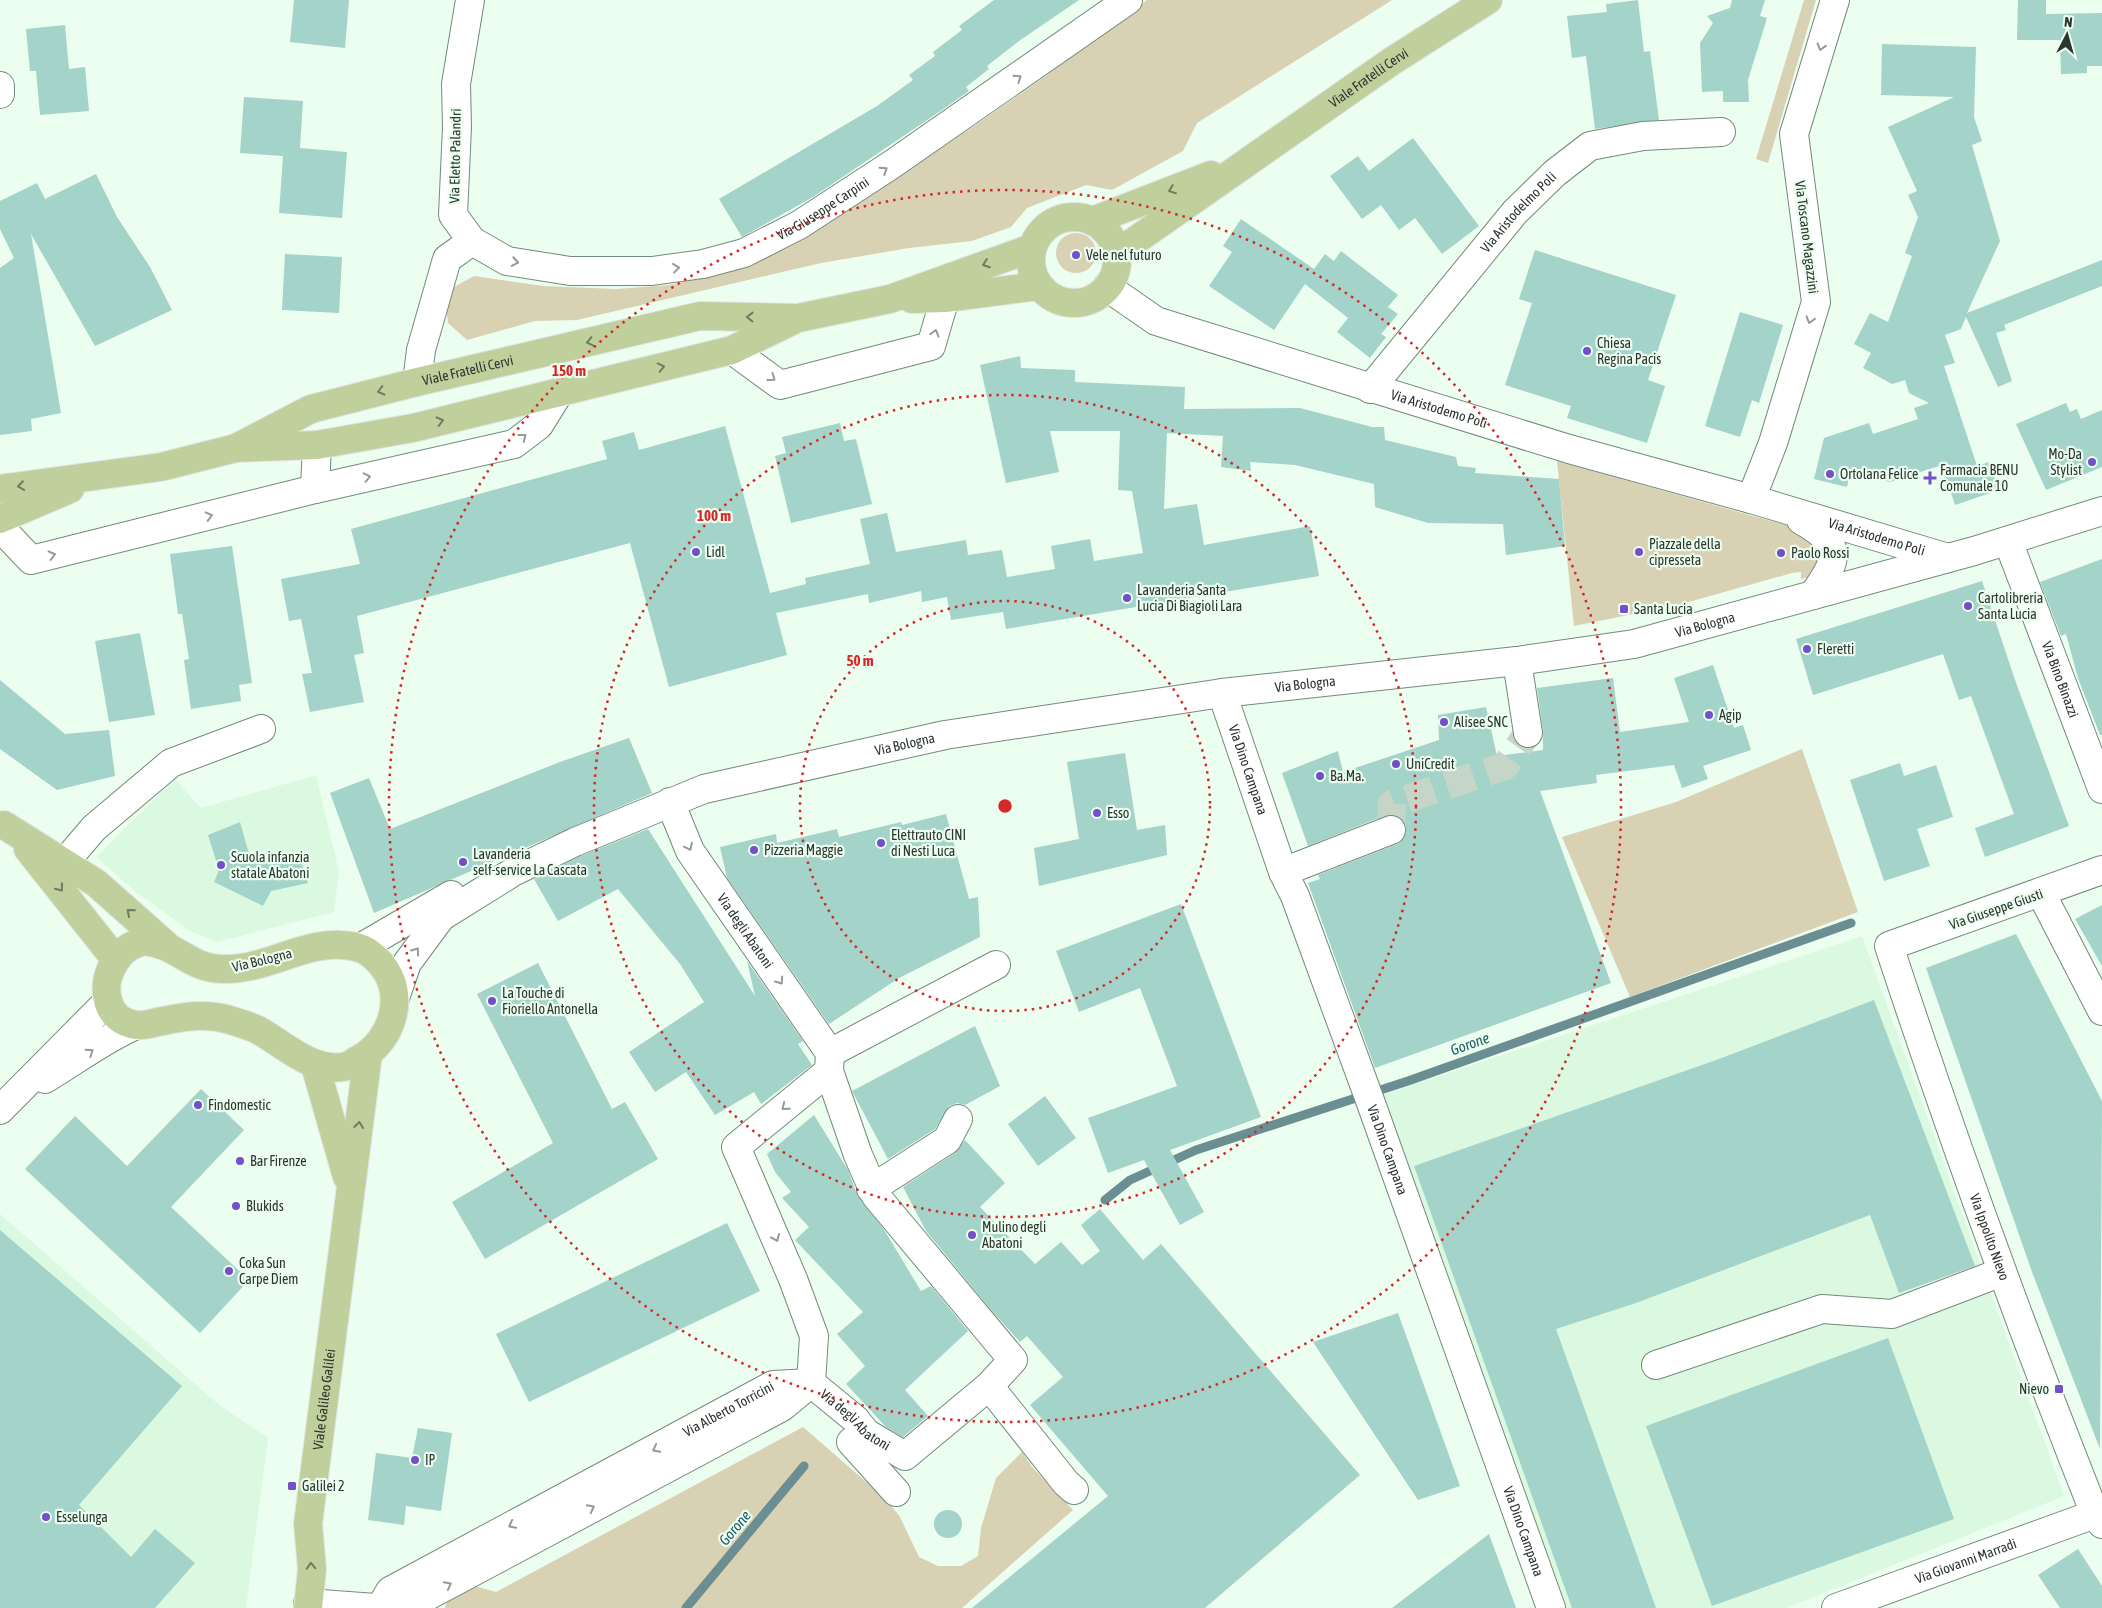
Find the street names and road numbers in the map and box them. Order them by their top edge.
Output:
street label: Viale Fratelli Cervi [1326,45,1411,111]
street label: Via Eletto Palandri [446,108,464,204]
street label: Via Aristodelmo Poli [1477,168,1559,256]
street label: Via Giuseppe Carpini [774,174,872,243]
street label: Via Toscano Magazzini [1792,180,1822,294]
street label: Viale Fratelli Cervi [421,352,515,389]
street label: Via Aristodemo Poli [1389,386,1489,431]
street label: Via Aristodemo Poli [1826,515,1927,559]
street label: Via Bologna [1673,609,1737,640]
street label: Via Bino Binazzi [2039,639,2082,720]
street label: Via Bologna [1274,673,1336,695]
street label: Via Dino Campana [1225,722,1271,817]
street label: Via Bologna [873,730,936,759]
street label: Via Giuseppe Giusti [1947,885,2045,933]
street label: Via degli Abatoni [714,890,777,971]
street label: Via Bologna [230,945,294,975]
street label: Via Dino Campana [1364,1103,1411,1197]
street label: Via Ippolito Nievo [1967,1191,2013,1283]
street label: Viale Galileo Galilei [310,1348,338,1451]
street label: Via Alberto Torricini [680,1378,776,1440]
street label: Via degli Abatoni [817,1386,893,1454]
street label: Via Dino Campana [1500,1484,1547,1578]
street label: Via Giovanni Marradi [1913,1535,2019,1587]

